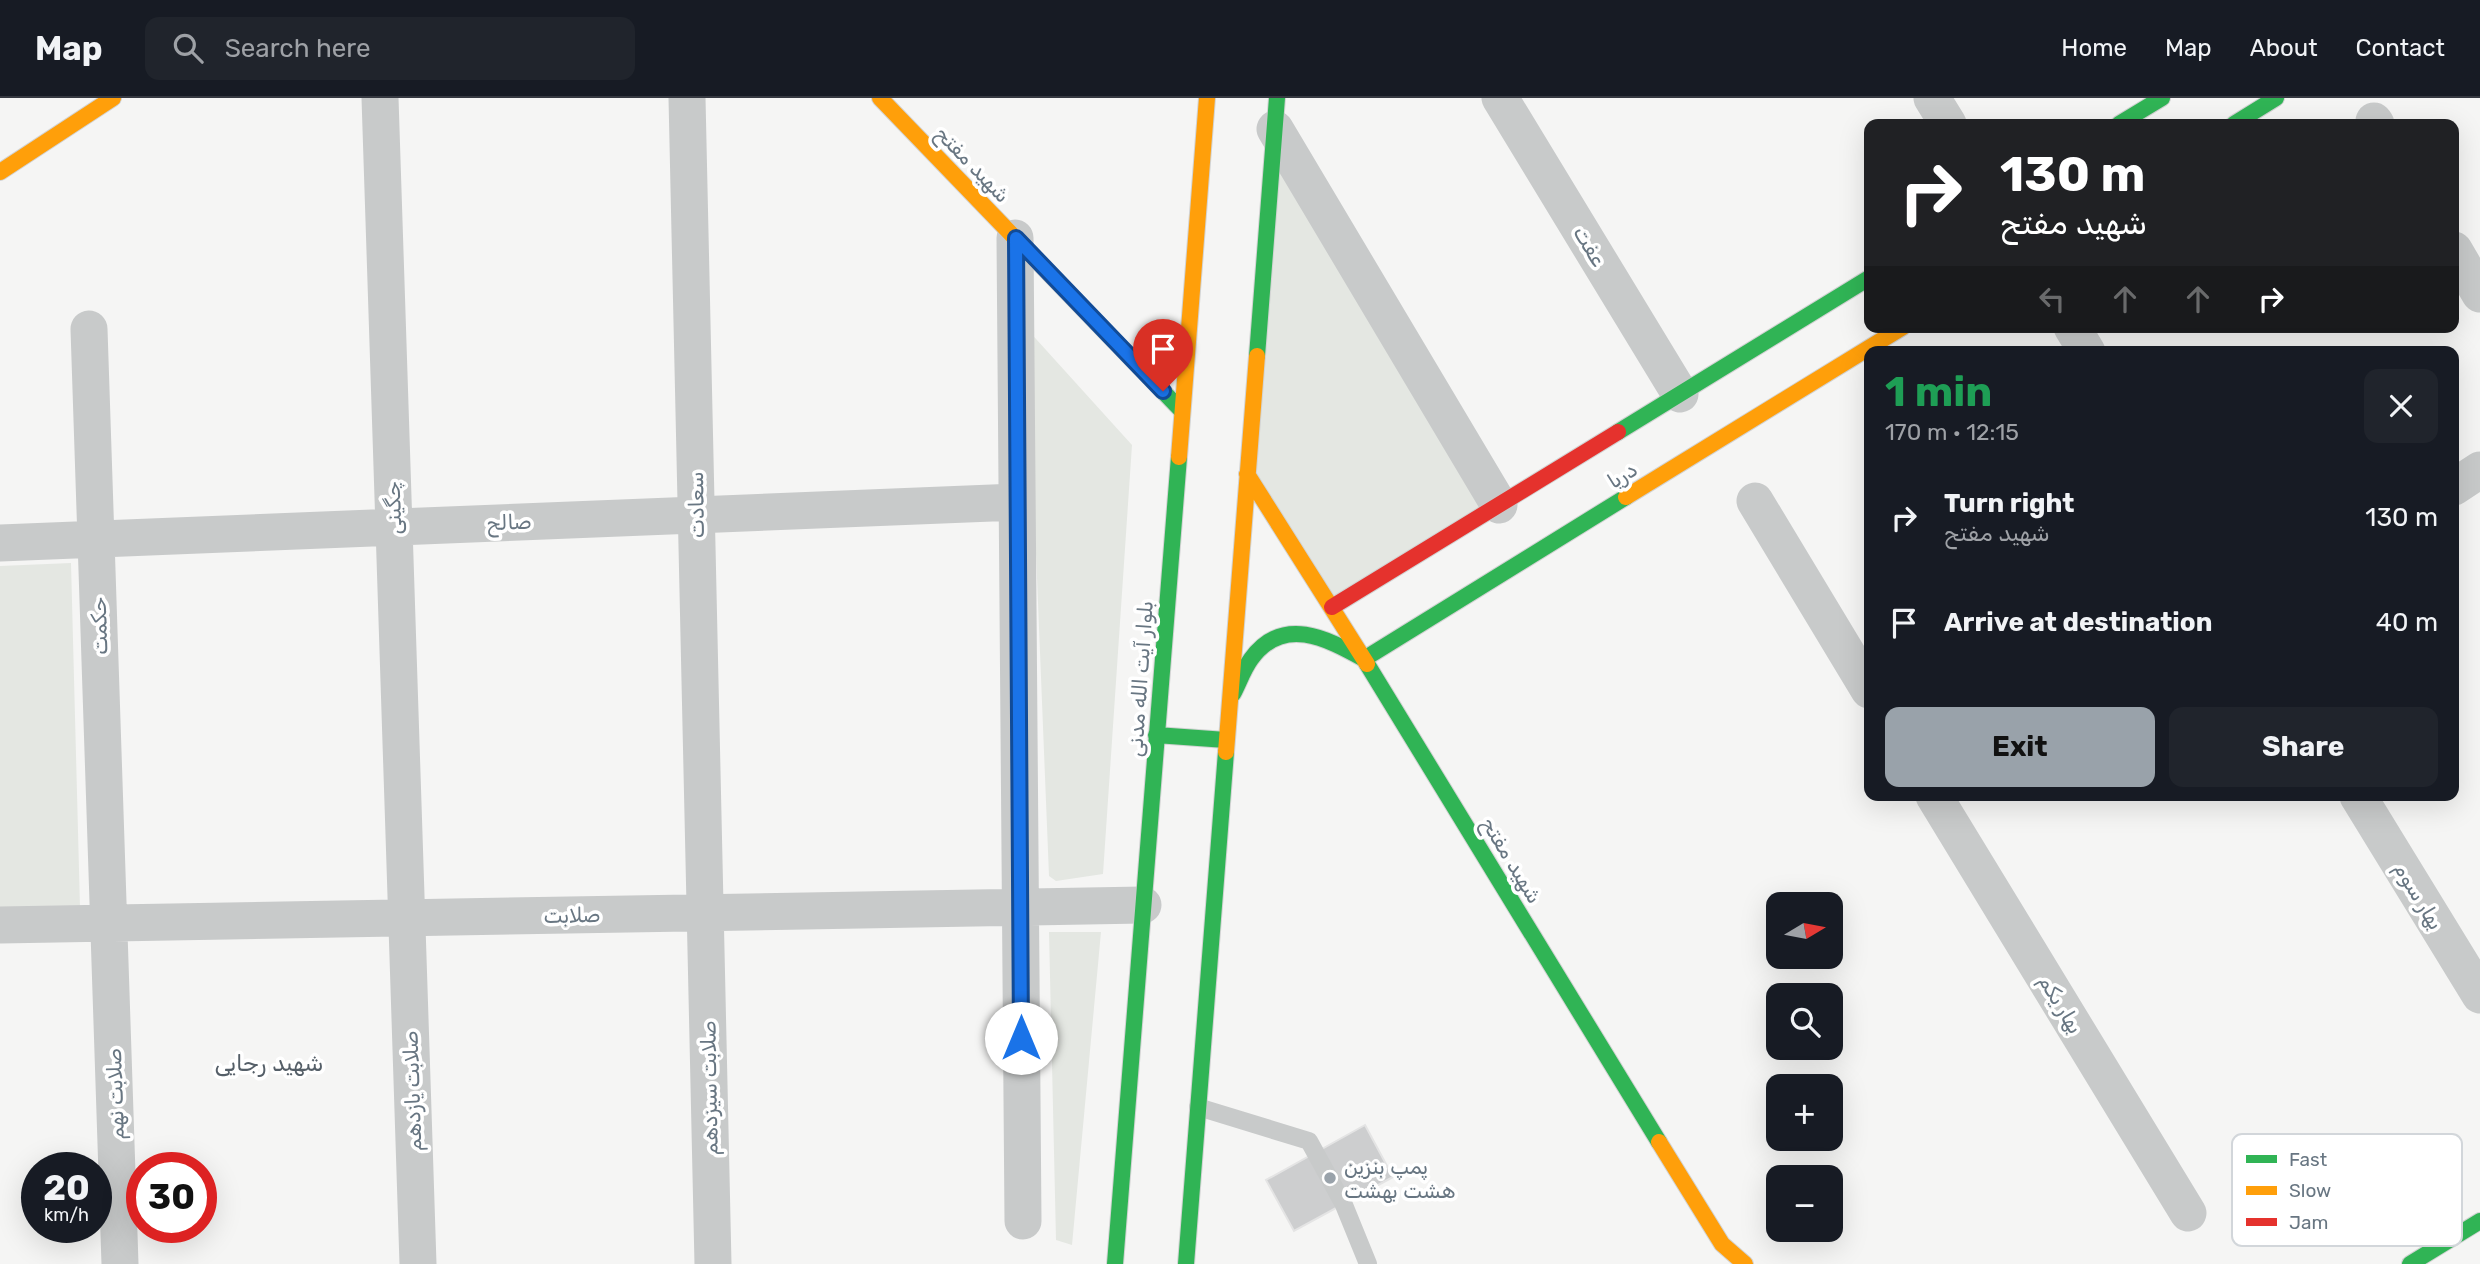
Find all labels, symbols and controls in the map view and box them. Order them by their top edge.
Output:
search box [145,17,635,80]
text: Map [35,29,103,68]
icon: search [169,29,207,67]
text: Search here [225,33,370,64]
text: Home [2061,34,2127,62]
text: Map [2165,34,2212,62]
text: About [2250,34,2318,62]
text: Contact [2356,34,2445,62]
street label: شهید مفتح [929,121,1016,209]
text: 130 m [2000,145,2145,203]
icon: right [1885,147,1976,238]
text: شهید مفتح [2000,204,2147,242]
street label: عفت [1568,221,1612,271]
icon: left [2033,280,2071,318]
icon: ahead [2106,280,2144,318]
icon: ahead [2179,280,2217,318]
icon: right [2252,280,2290,318]
pin [1133,319,1193,391]
icon: arrive [1144,330,1182,368]
text: 1 min [1885,367,1992,417]
button: close [2364,369,2438,443]
text: 170 m · 12:15 [1885,418,2019,446]
street label: دریا [1603,456,1641,494]
street label: سعادت [683,471,709,539]
street label: چگینی [380,481,407,535]
text: Turn right [1944,488,2074,519]
icon: right [1885,499,1923,537]
text: 130 m [2365,502,2438,533]
street label: صالح [486,509,532,537]
text: شهید مفتح [1944,519,2050,547]
street label: حکمت [85,596,113,656]
street label: بلوار آیت الله مدنی [1122,600,1158,758]
icon: arrive [1885,604,1923,642]
text: Arrive at destination [1944,607,2212,638]
text: 40 m [2376,607,2438,638]
button: Exit [1885,707,2155,787]
button: Share [2169,707,2438,787]
street label: شهید مفتح [1475,812,1548,909]
street label: بهار سوم [2388,858,2449,935]
north arrow [1766,892,1843,970]
map controls [1766,892,1843,1242]
street label: صلابت [543,902,601,928]
street label: بهار یکم [2032,970,2088,1039]
button: search [1766,983,1843,1060]
position arrow [984,1001,1058,1075]
street label: صلابت سیزدهم [695,1020,725,1156]
street label: صلابت یازدهم [397,1030,429,1152]
street label: صلابت نهم [101,1048,131,1140]
district label: شهید رجایی [215,1049,323,1077]
button: + [1766,1074,1843,1151]
legend [2232,1134,2462,1246]
text: Fast [2289,1148,2328,1171]
speed limit sign: 30 [126,1152,217,1243]
place label: پمپ بنزین هشت بهشت [1344,1154,1456,1203]
button: − [1766,1165,1843,1242]
text: 20 [43,1167,90,1209]
marker: پمپ بنزین هشت بهشت [1322,1170,1338,1186]
text: Slow [2289,1179,2331,1202]
text: km/h [44,1204,89,1226]
text: Jam [2289,1211,2328,1234]

